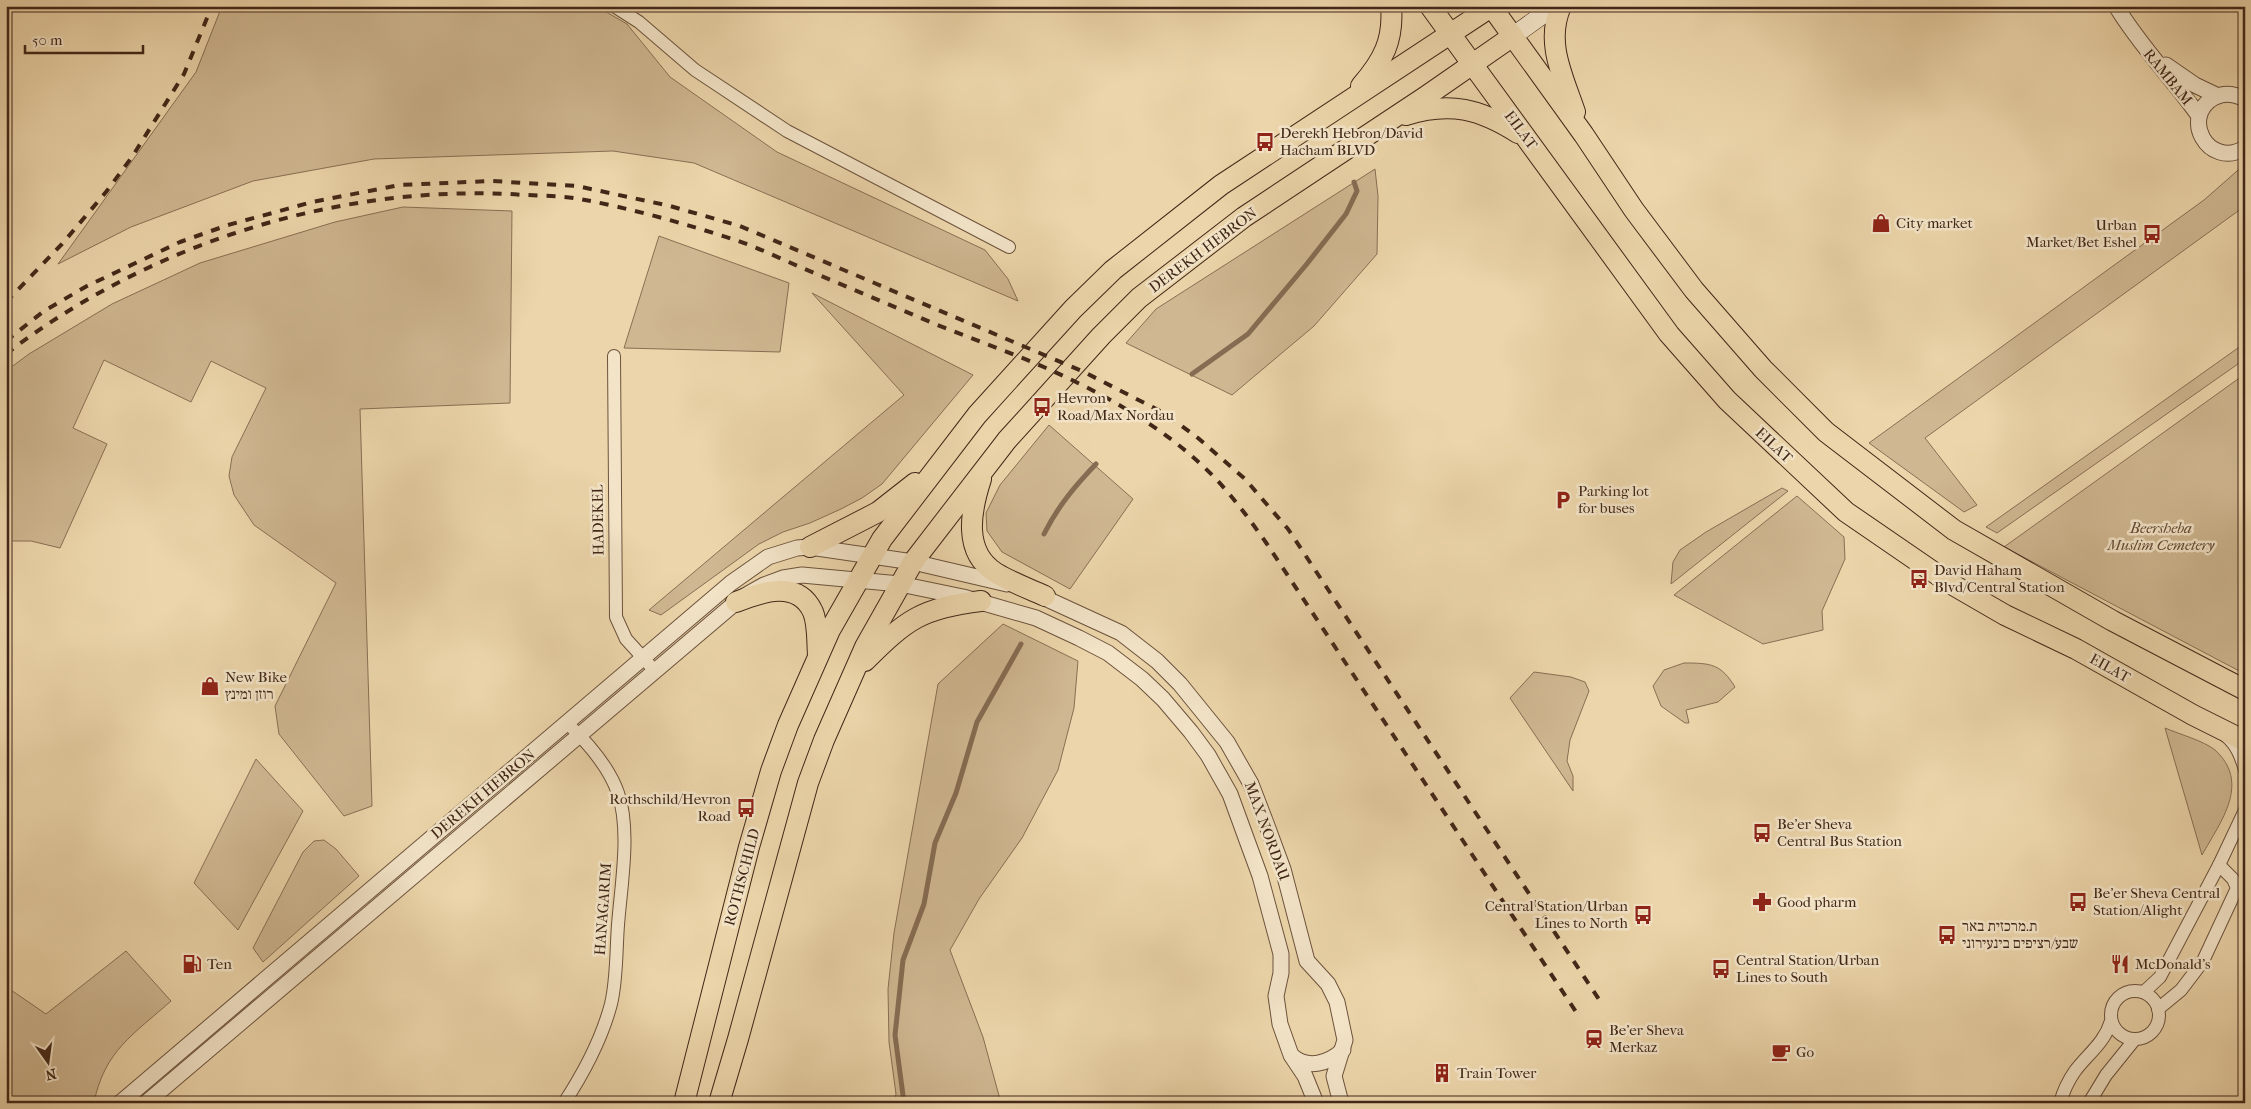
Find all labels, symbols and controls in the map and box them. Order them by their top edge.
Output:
scale bar [25,22,142,54]
text: 50 m [32,31,63,49]
street label: RAMBAM [2140,45,2196,109]
street label: EILAT [1501,107,1542,154]
place label: Derekh Hebron/David Hacham BLVD [1280,124,1424,159]
bus stop icon: Derekh Hebron/David Hacham BLVD [1254,131,1276,153]
street label: DEREKH HEBRON [1145,203,1261,296]
shop icon: City market [1870,212,1892,234]
place label: City market [1896,214,1973,232]
place label: Urban Market/Bet Eshel [2026,216,2137,251]
bus stop icon: Urban Market/Bet Eshel [2141,223,2163,245]
place label: Hevron Road/Max Nordau [1057,389,1175,424]
bus stop icon: Hevron Road/Max Nordau [1031,396,1053,418]
street label: EILAT [1752,423,1797,467]
place label: Parking lot for buses [1578,482,1650,517]
street label: HADEKEL [588,484,608,556]
parking icon: Parking lot for buses [1552,489,1574,511]
park label: Beersheba Muslim Cemetery [2107,519,2215,554]
place label: David Haham Blvd/Central Station [1934,561,2065,596]
bus stop icon: David Haham Blvd/Central Station [1908,568,1930,590]
street label: EILAT [2086,650,2134,687]
place label: New Bike רוזן ומינץ [225,668,287,703]
shop icon: New Bike רוזן ומינץ [199,675,221,697]
street label: DEREKH HEBRON [427,745,539,843]
street label: MAX NORDAU [1241,779,1293,883]
place label: Rothschild/Hevron Road [609,790,732,825]
bus stop icon: Rothschild/Hevron Road [735,797,757,819]
place label: Be'er Sheva Central Bus Station [1777,815,1902,850]
bus stop icon: Be'er Sheva Central Bus Station [1751,822,1773,844]
street label: ROTHSCHILD [720,826,764,928]
street label: HANAGARIM [591,862,615,956]
place label: Be'er Sheva Central Station/Alight [2093,884,2220,919]
pharmacy icon: Good pharm [1751,891,1773,913]
bus stop icon: Be'er Sheva Central Station/Alight [2067,891,2089,913]
place label: Good pharm [1777,893,1857,911]
place label: Central Station/Urban Lines to North [1485,897,1629,932]
bus stop icon: Central Station/Urban Lines to North [1632,904,1654,926]
place label: ת.מרכזית באר שבע/רציפים בינעירוני [1962,917,2078,952]
bus stop icon: ת.מרכזית באר שבע/רציפים בינעירוני [1936,924,1958,946]
place label: Central Station/Urban Lines to South [1736,951,1880,986]
fuel station icon: Ten [181,953,203,975]
restaurant icon: McDonald's [2109,953,2131,975]
place label: Ten [207,955,232,973]
place label: McDonald's [2135,955,2211,973]
bus stop icon: Central Station/Urban Lines to South [1710,958,1732,980]
place label: Be'er Sheva Merkaz [1609,1021,1685,1056]
station icon: Be'er Sheva Merkaz [1583,1028,1605,1050]
north arrow [22,1036,72,1086]
cafe icon: Go [1770,1041,1792,1063]
place label: Go [1796,1043,1815,1061]
building icon: Train Tower [1431,1062,1453,1084]
place label: Train Tower [1457,1064,1537,1082]
text: N [43,1065,58,1084]

